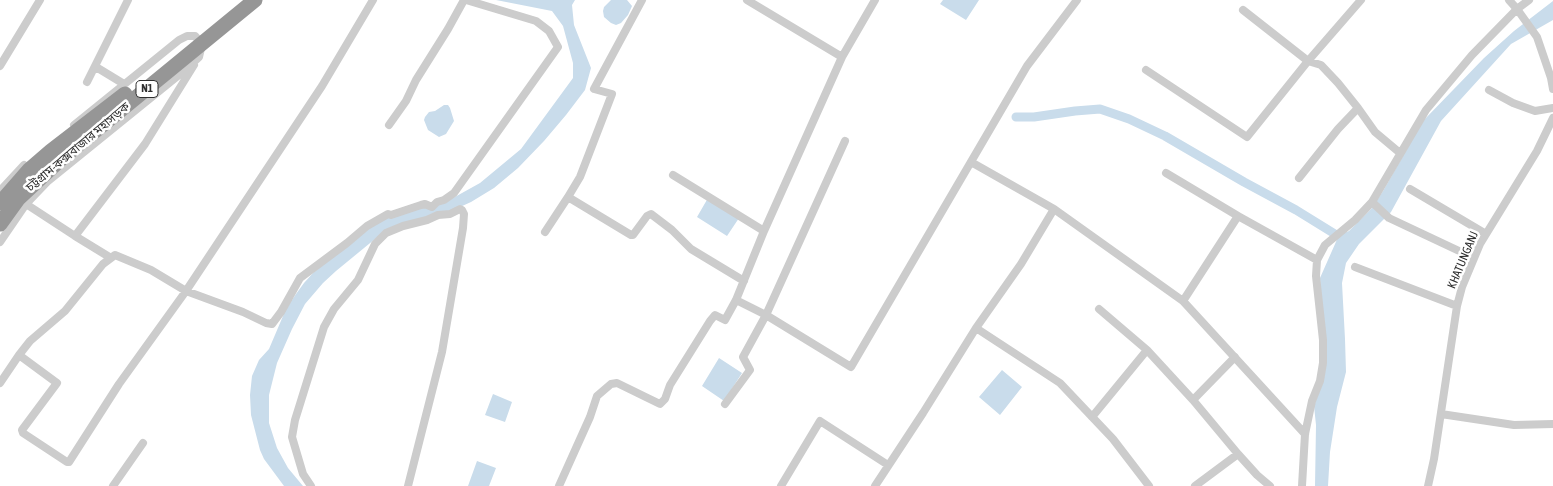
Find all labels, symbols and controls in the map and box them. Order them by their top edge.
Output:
road number: N1 [136,80,158,98]
street label: চট্টগ্রাম-কক্সবাজার মহাসড়ক [23,99,133,195]
street label: KHATUNGANJ [1444,229,1482,291]

